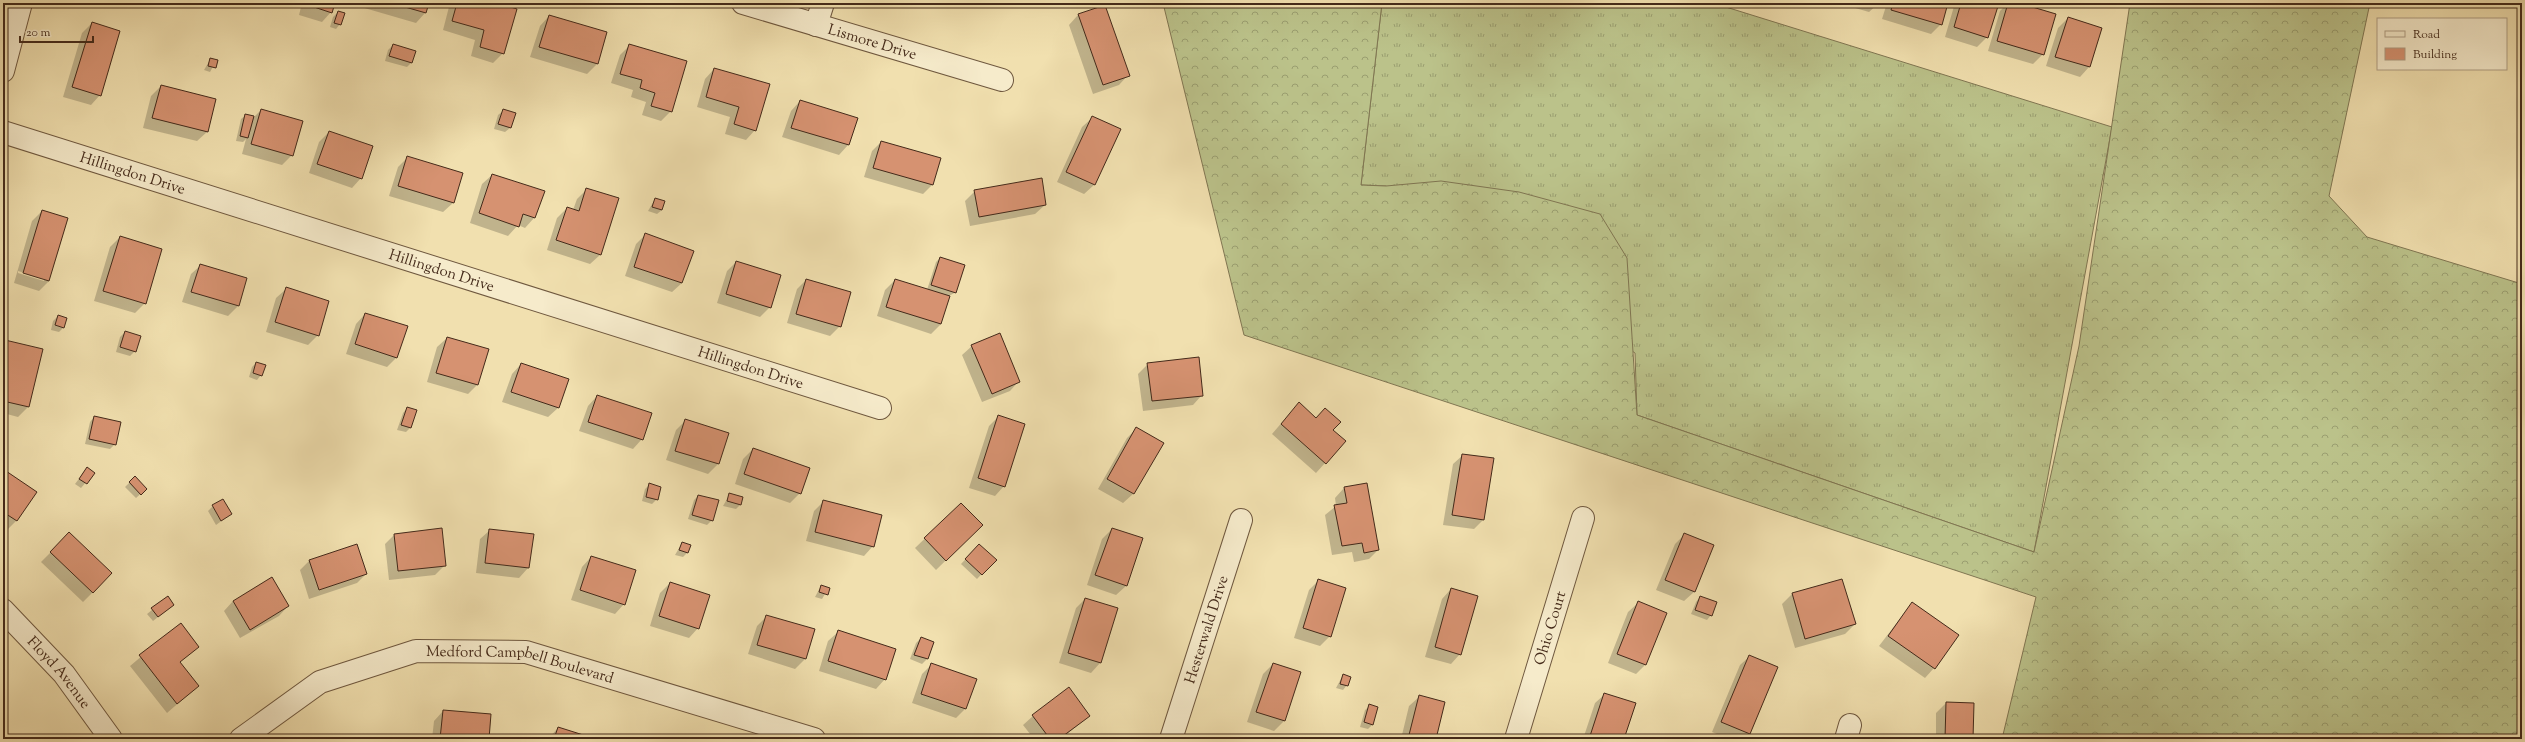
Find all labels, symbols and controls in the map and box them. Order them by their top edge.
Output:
scale bar [20,18,93,44]
legend [2377,18,2507,70]
street label: Lismore Drive [825,20,919,66]
text: 20 m [26,24,51,42]
text: Road [2413,26,2440,44]
text: Building [2413,46,2457,64]
street label: Hillingdon Drive [77,148,188,201]
street label: Hillingdon Drive [386,245,497,298]
street label: Hillingdon Drive [695,342,806,395]
street label: Hesterwald Drive [1180,573,1235,687]
street label: Ohio Court [1530,589,1572,668]
street label: Floyd Avenue [22,632,95,714]
street label: Medford Campbell Boulevard [426,642,617,690]

